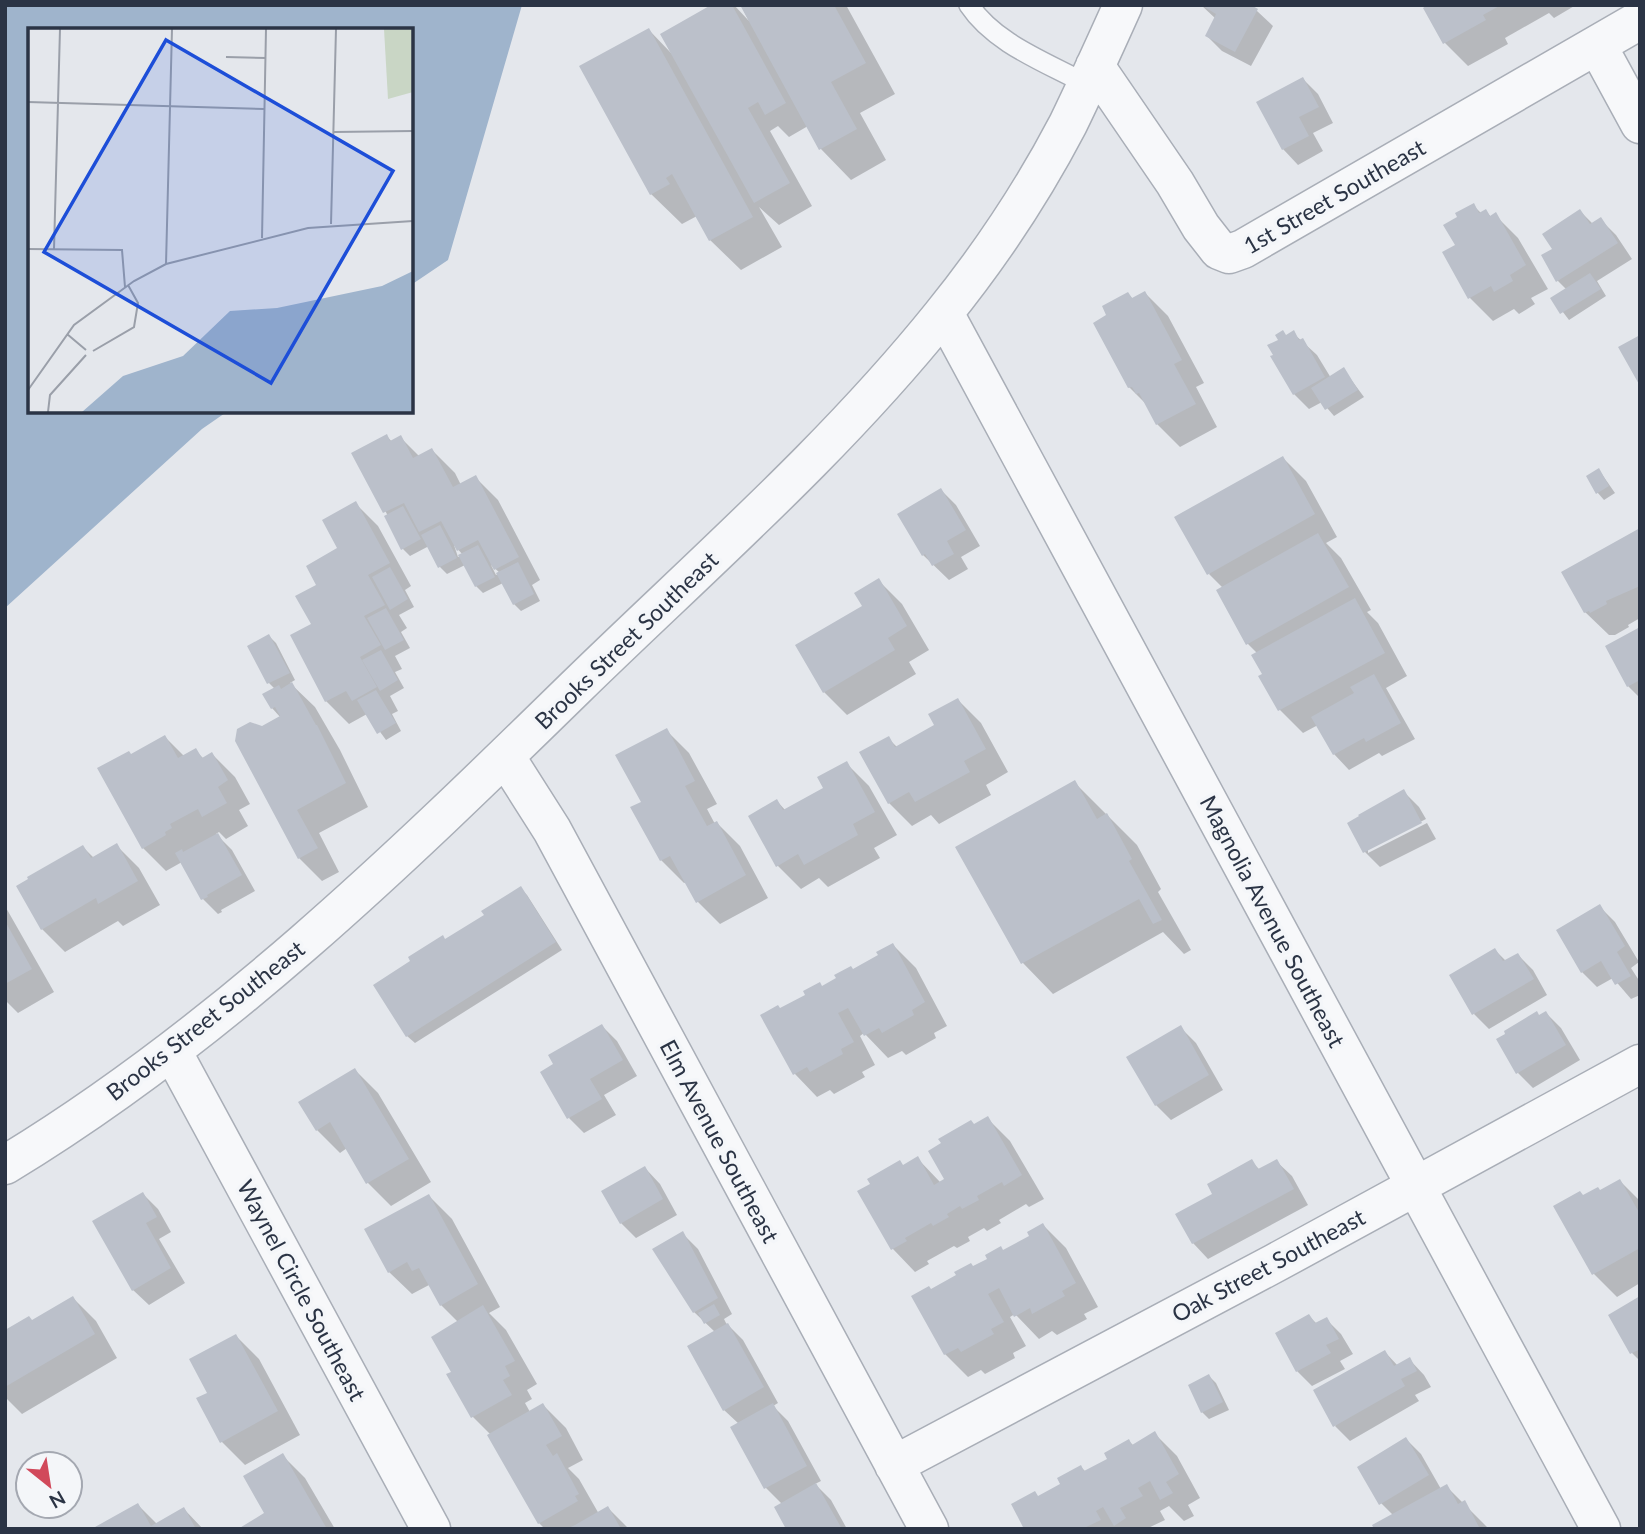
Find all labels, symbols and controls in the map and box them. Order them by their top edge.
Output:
inset map [28,28,413,413]
street label: 1st Street Southeast [1238,132,1430,259]
street label: Brooks Street Southeast [529,545,724,735]
street label: Magnolia Avenue Southeast [1195,790,1352,1052]
street label: Brooks Street Southeast [100,933,310,1106]
street label: Elm Avenue Southeast [655,1035,786,1248]
street label: Waynel Circle Southeast [232,1175,373,1406]
street label: Oak Street Southeast [1167,1202,1370,1328]
north arrow [14,1450,84,1520]
text: N [46,1487,70,1514]

